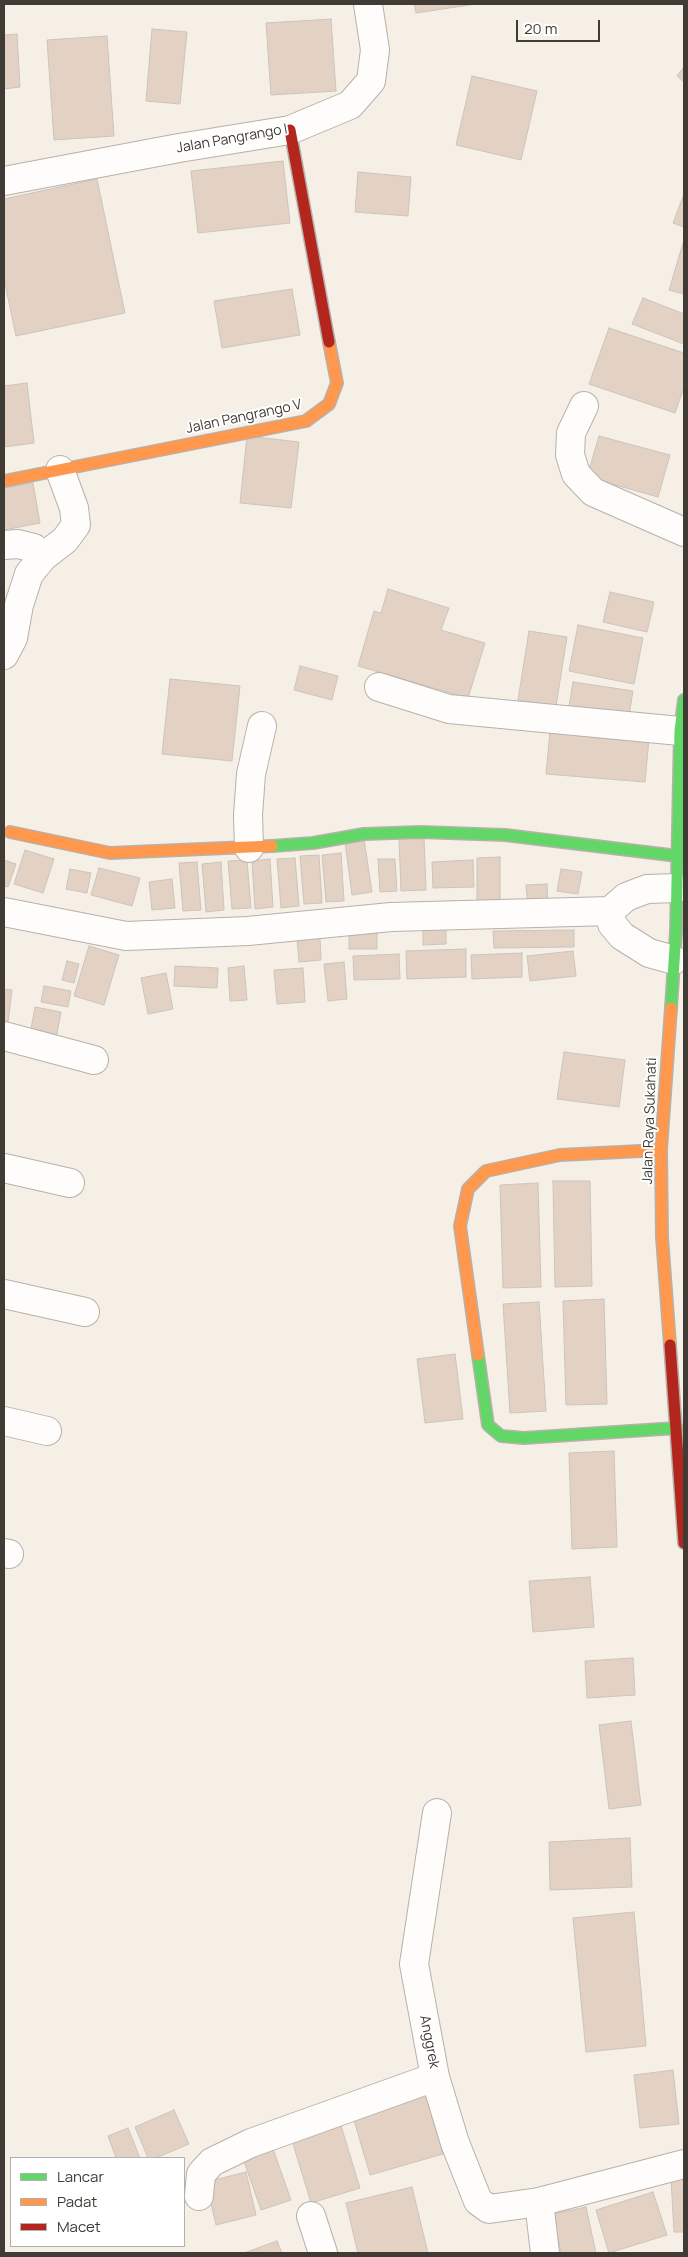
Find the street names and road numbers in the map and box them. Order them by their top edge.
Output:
street label: Jalan Pangrango I [175,121,289,157]
street label: Jalan Pangrango V [185,397,303,437]
street label: Jalan Raya Sukahati [639,1057,661,1185]
street label: Anggrek [416,2014,442,2070]

